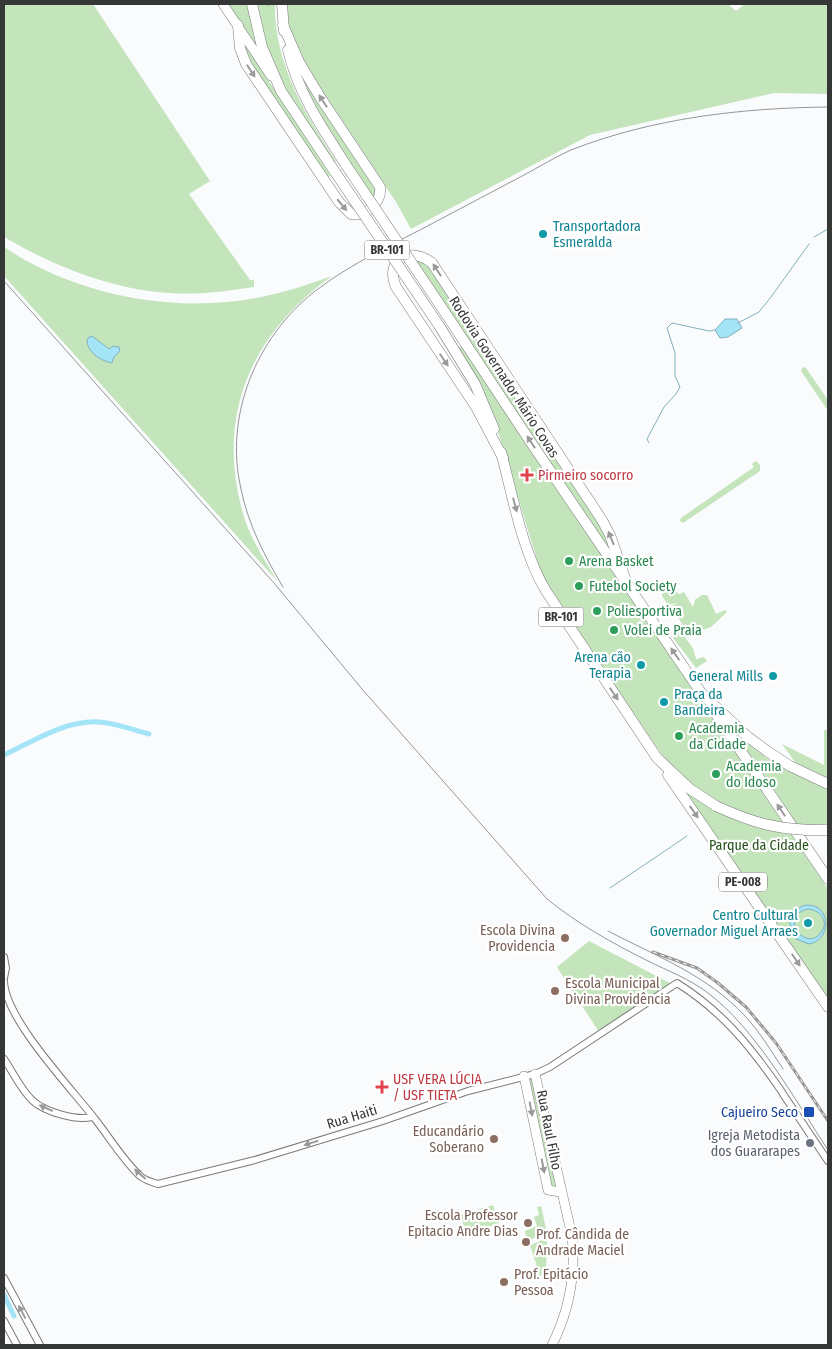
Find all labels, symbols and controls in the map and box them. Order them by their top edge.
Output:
one-way arrow [246,64,255,78]
one-way arrow [318,94,327,108]
one-way arrow [337,198,348,211]
place label: Transportadora Esmeralda [553,218,641,251]
marker: Transportadora Esmeralda [537,228,549,240]
road number: BR-101 [364,240,410,260]
one-way arrow [432,263,442,277]
street label: Rodovia Governador Mário Covas [445,293,563,461]
one-way arrow [439,353,449,366]
one-way arrow [526,436,536,449]
place label: Pirmeiro socorro [538,467,633,484]
marker: Pirmeiro socorro [520,468,534,482]
one-way arrow [512,498,520,513]
one-way arrow [606,531,614,545]
place label: Arena Basket [579,553,654,570]
marker: Arena Basket [563,555,575,567]
place label: Futebol Society [589,578,677,595]
marker: Futebol Society [573,580,585,592]
place label: Poliesportiva [607,603,682,620]
marker: Poliesportiva [591,605,603,617]
road number: BR-101 [538,608,584,626]
place label: Volei de Praia [624,622,702,639]
marker: Volei de Praia [608,624,620,636]
one-way arrow [670,647,680,661]
place label: Arena cão Terapia [575,649,631,682]
marker: Arena cão Terapia [635,659,647,671]
place label: General Mills [689,668,763,685]
marker: General Mills [767,670,779,682]
place label: Praça da Bandeira [674,686,725,719]
one-way arrow [609,688,619,701]
marker: Praça da Bandeira [658,696,670,708]
place label: Academia da Cidade [689,720,746,753]
marker: Academia da Cidade [673,730,685,742]
place label: Academia do Idoso [726,758,782,791]
marker: Academia do Idoso [710,768,722,780]
one-way arrow [776,803,786,817]
one-way arrow [689,805,699,819]
park label: Parque da Cidade [709,837,809,854]
road number: PE-008 [719,872,767,892]
place label: Centro Cultural Governador Miguel Arraes [650,907,798,940]
marker: Centro Cultural Governador Miguel Arraes [802,917,814,929]
place label: Escola Divina Providencia [480,922,555,955]
marker: Escola Divina Providencia [559,932,571,944]
one-way arrow [792,954,801,967]
place label: Escola Municipal Divina Providência [565,975,671,1008]
marker: Escola Municipal Divina Providência [549,985,561,997]
place label: USF VERA LÚCIA / USF TIETA [393,1070,482,1104]
marker: USF VERA LÚCIA / USF TIETA [375,1080,389,1094]
street label: Rua Raul Filho [533,1088,565,1172]
street label: Rua Haiti [325,1101,379,1133]
one-way arrow [527,1101,535,1117]
one-way arrow [39,1103,53,1111]
place label: Cajueiro Seco [721,1104,798,1121]
marker: Cajueiro Seco [802,1105,816,1119]
place label: Educandário Soberano [413,1123,484,1156]
place label: Igreja Metodista dos Guararapes [708,1127,800,1160]
marker: Educandário Soberano [488,1133,500,1145]
marker: Igreja Metodista dos Guararapes [804,1137,816,1149]
one-way arrow [303,1139,318,1147]
one-way arrow [539,1159,547,1175]
one-way arrow [134,1168,146,1180]
place label: Escola Professor Epitacio Andre Dias [408,1207,518,1240]
marker: Escola Professor Epitacio Andre Dias [522,1217,534,1229]
place label: Prof. Cândida de Andrade Maciel [536,1226,629,1259]
marker: Prof. Cândida de Andrade Maciel [520,1236,532,1248]
place label: Prof. Epitácio Pessoa [514,1266,588,1299]
marker: Prof. Epitácio Pessoa [498,1276,510,1288]
one-way arrow [18,1305,26,1319]

